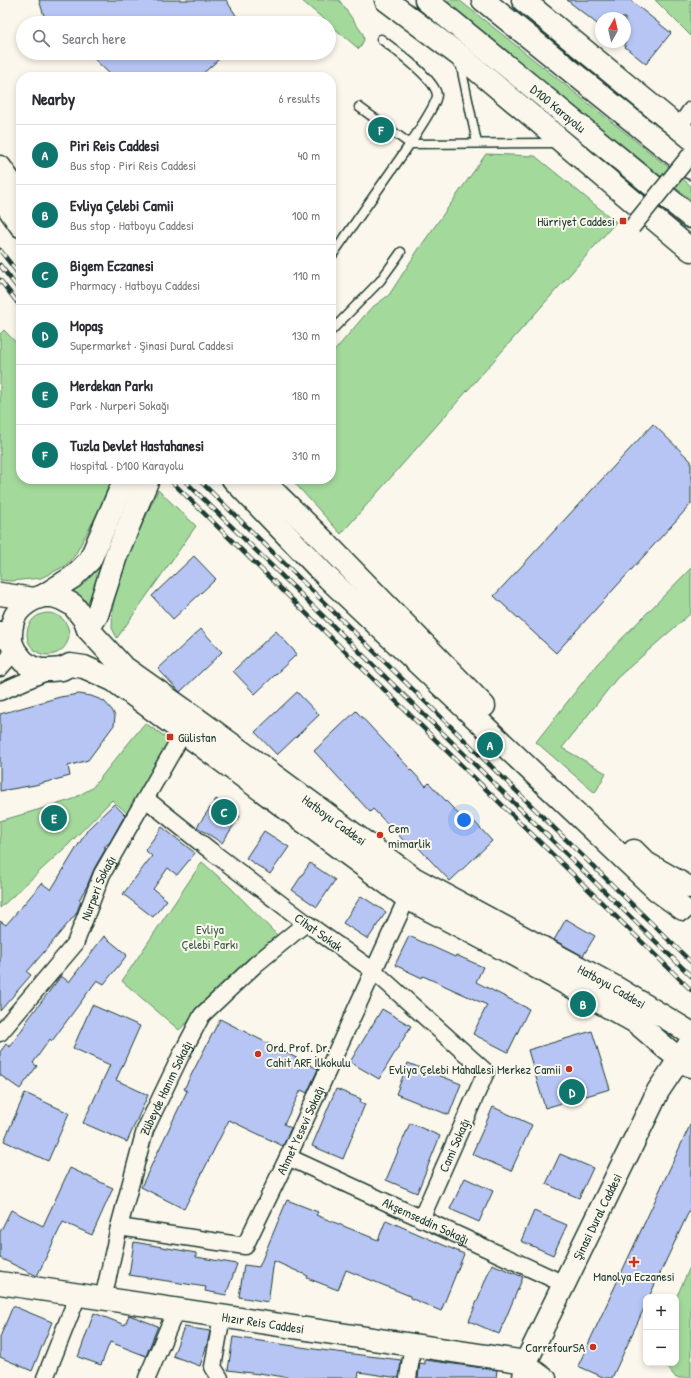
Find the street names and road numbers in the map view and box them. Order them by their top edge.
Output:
street label: D100 Karayolu [527,80,590,137]
street label: Hatboyu Caddesi [299,790,370,849]
street label: Nurperi Sokağı [76,852,120,923]
street label: Cihat Sokak [291,909,347,956]
street label: Hatboyu Caddesi [575,960,649,1013]
street label: Zübeyde Hanım Sokağı [135,1037,196,1137]
street label: Ahmet Yesevi Sokağı [272,1083,329,1177]
street label: Cami Sokağı [434,1115,474,1175]
street label: Şinasi Dural Caddesi [568,1170,626,1263]
street label: Akşemseddin Sokağı [380,1193,472,1248]
street label: Hızır Reis Caddesi [221,1307,305,1338]

